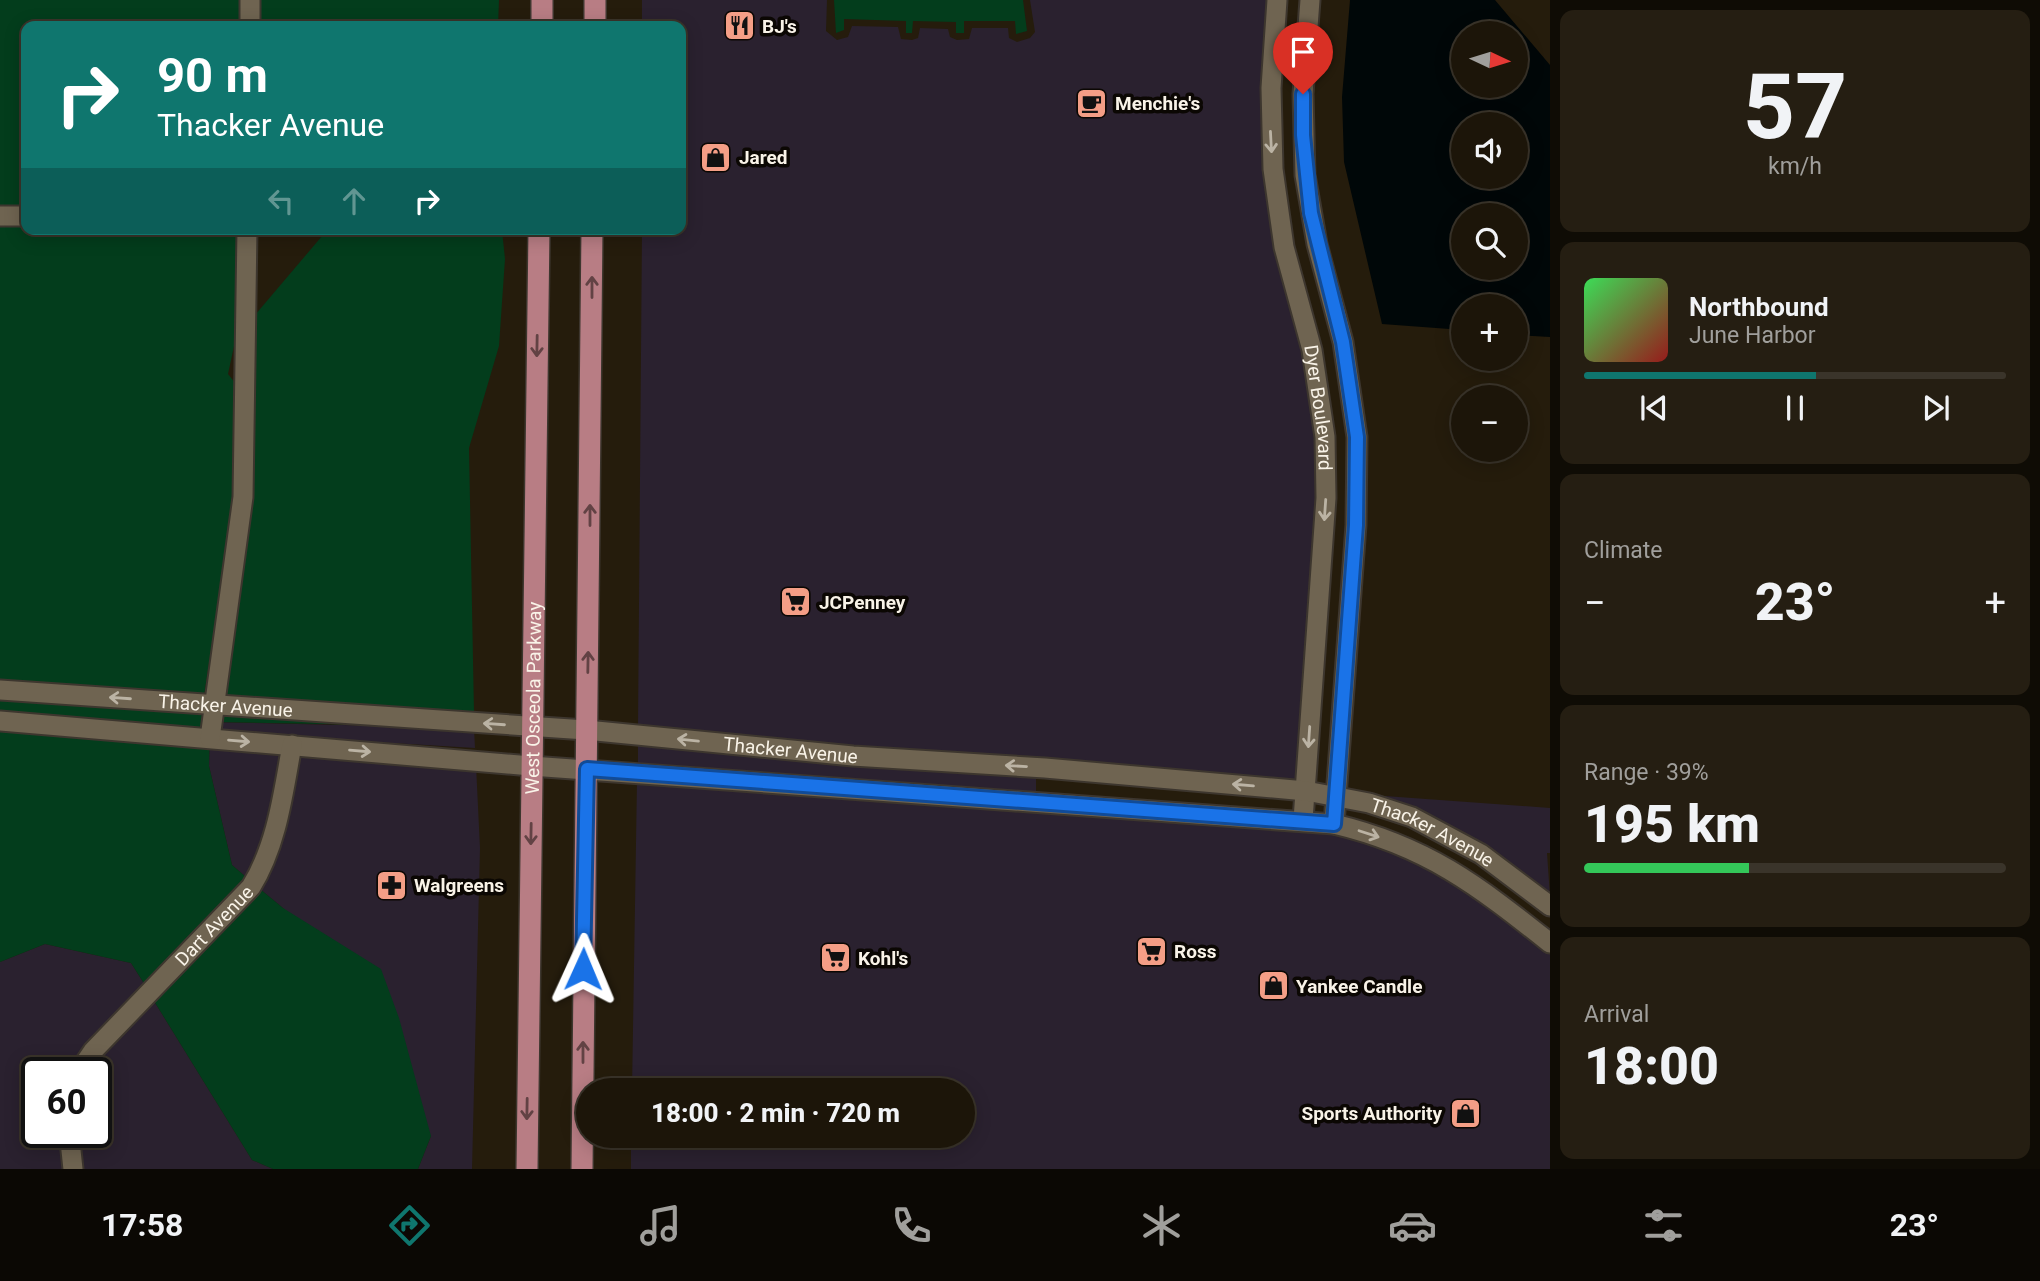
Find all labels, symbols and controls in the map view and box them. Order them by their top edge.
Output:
restaurant icon: BJ's [722,9,756,43]
place label: BJ's [762,15,797,38]
north arrow [1451,21,1528,98]
map controls [1451,21,1528,462]
pin [1273,22,1333,94]
icon: arrive [1284,33,1322,71]
text: 90 m [157,47,268,104]
icon: right [42,49,133,140]
text: 57 [1743,54,1847,160]
cafe icon: Menchie's [1075,86,1109,120]
place label: Menchie's [1115,92,1200,115]
text: Thacker Avenue [157,106,384,144]
button: sound [1451,112,1528,189]
one-way arrow [1265,130,1278,153]
shop icon: Jared [699,140,733,174]
place label: Jared [739,146,788,169]
text: km/h [1768,153,1822,180]
icon: left [262,182,300,220]
icon: ahead [335,182,373,220]
icon: right [408,182,446,220]
button: search [1451,203,1528,280]
one-way arrow [585,276,599,299]
text: Northbound [1689,292,1829,322]
button: + [1451,294,1528,371]
text: June Harbor [1689,322,1816,349]
one-way arrow [530,335,544,358]
street label: Dyer Boulevard [1300,343,1337,471]
button: − [1451,385,1528,462]
icon: previous [1635,389,1673,427]
icon: pause [1776,389,1814,427]
icon: next [1917,389,1955,427]
one-way arrow [1318,499,1331,521]
one-way arrow [583,503,597,526]
text: Climate [1584,537,1663,564]
text: 23° [1755,572,1835,633]
text: − [1584,581,1606,625]
text: + [1984,581,2006,625]
supermarket icon: JCPenney [779,585,813,619]
place label: JCPenney [819,591,906,614]
street label: West Osceola Parkway [520,602,546,795]
one-way arrow [581,651,595,674]
street label: Thacker Avenue [157,689,294,721]
one-way arrow [110,691,132,704]
one-way arrow [483,717,506,730]
one-way arrow [1302,726,1315,748]
street label: Thacker Avenue [722,732,859,768]
one-way arrow [677,733,699,746]
one-way arrow [227,735,250,748]
one-way arrow [348,745,371,758]
one-way arrow [1005,759,1028,772]
text: Range · 39% [1584,759,1709,786]
one-way arrow [1232,778,1255,791]
street label: Thacker Avenue [1368,793,1499,872]
text: 195 km [1584,794,1760,855]
one-way arrow [524,822,537,845]
one-way arrow [1358,828,1380,841]
pharmacy icon: Walgreens [374,868,408,902]
place label: Walgreens [414,874,504,897]
street label: Dart Avenue [170,880,258,970]
position arrow [546,932,620,1006]
supermarket icon: Ross [1134,934,1168,968]
place label: Ross [1174,940,1217,963]
supermarket icon: Kohl's [818,941,852,975]
place label: Kohl's [858,947,908,970]
shop icon: Yankee Candle [1256,969,1290,1003]
place label: Yankee Candle [1296,975,1422,998]
text: Arrival [1584,1001,1649,1028]
text: 18:00 [1584,1036,1719,1097]
one-way arrow [576,1041,590,1064]
speed limit sign: 60 [21,1057,112,1148]
shop icon: Sports Authority [1448,1096,1482,1130]
one-way arrow [521,1097,534,1120]
text: 18:00 · 2 min · 720 m [651,1098,900,1128]
place label: Sports Authority [1301,1102,1442,1125]
icon: directions [385,1201,434,1250]
icon: music [636,1201,685,1250]
icon: phone [887,1201,936,1250]
icon: climate [1137,1201,1186,1250]
icon: car [1388,1201,1437,1250]
icon: filters [1639,1201,1688,1250]
text: 17:58 [101,1206,183,1244]
text: 23° [1890,1206,1939,1244]

